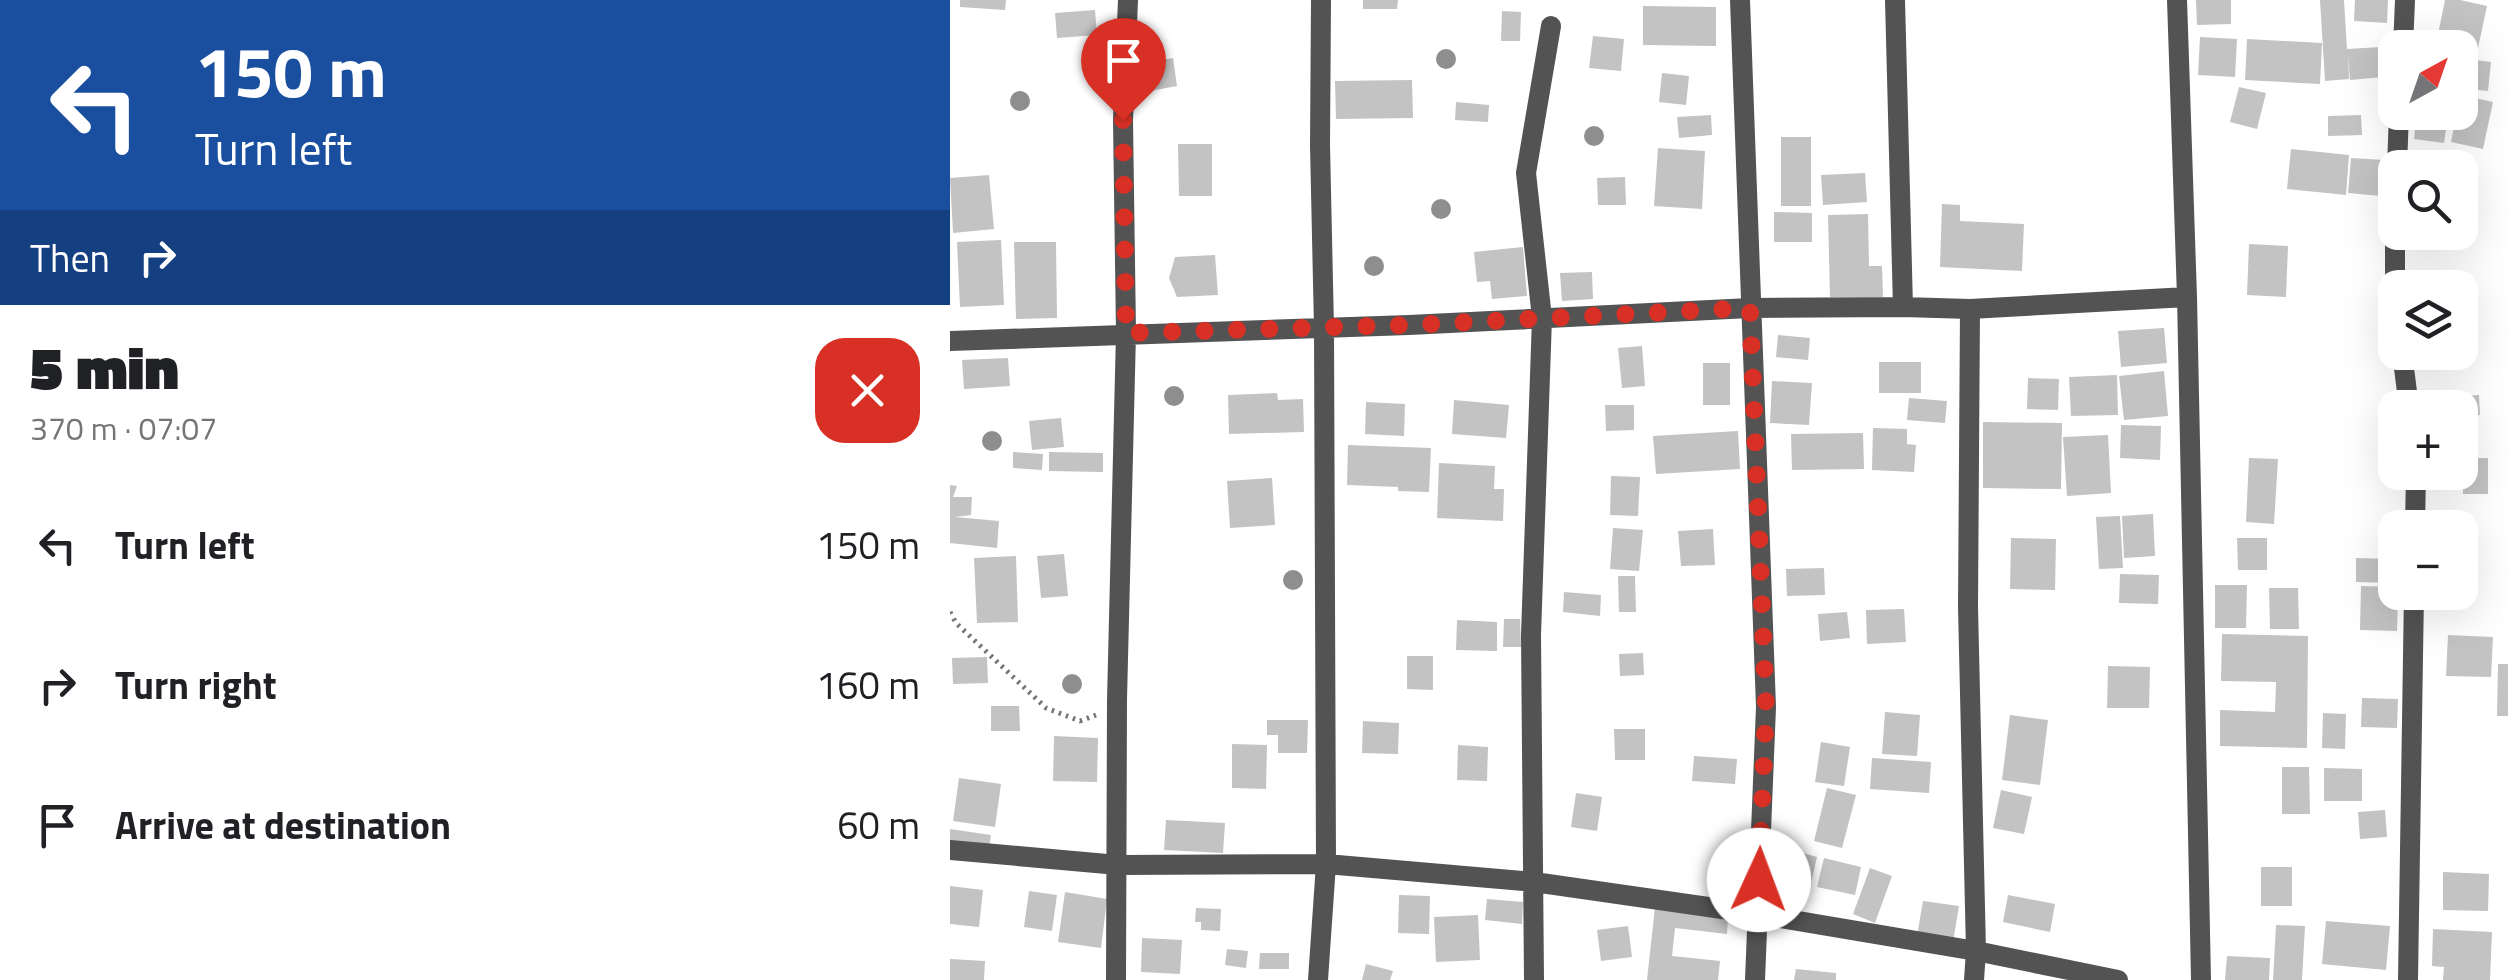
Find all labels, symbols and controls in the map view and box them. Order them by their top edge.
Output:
text: 150 m [195,18,387,124]
pin [1081,18,1166,121]
north arrow [2378,30,2478,130]
map controls [2378,30,2478,610]
icon: arrive [1096,33,1151,88]
icon: left [30,40,160,170]
text: Turn left [195,114,352,182]
button: search [2378,150,2478,250]
text: Then [30,229,110,287]
icon: right [130,230,185,285]
button: layers [2378,270,2478,370]
text: 5 min [30,321,179,412]
button: close [815,338,920,443]
button: + [2378,390,2478,490]
text: 370 m · 07:07 [30,404,217,452]
button: − [2378,510,2478,610]
text: Turn left [115,516,255,574]
text: 150 m [816,516,920,574]
icon: left [30,518,85,573]
text: Turn right [115,656,277,714]
text: 160 m [816,656,920,714]
icon: right [30,658,85,713]
text: Arrive at destination [115,796,451,854]
text: 60 m [837,796,920,854]
icon: arrive [30,798,85,853]
position arrow [1707,828,1811,932]

